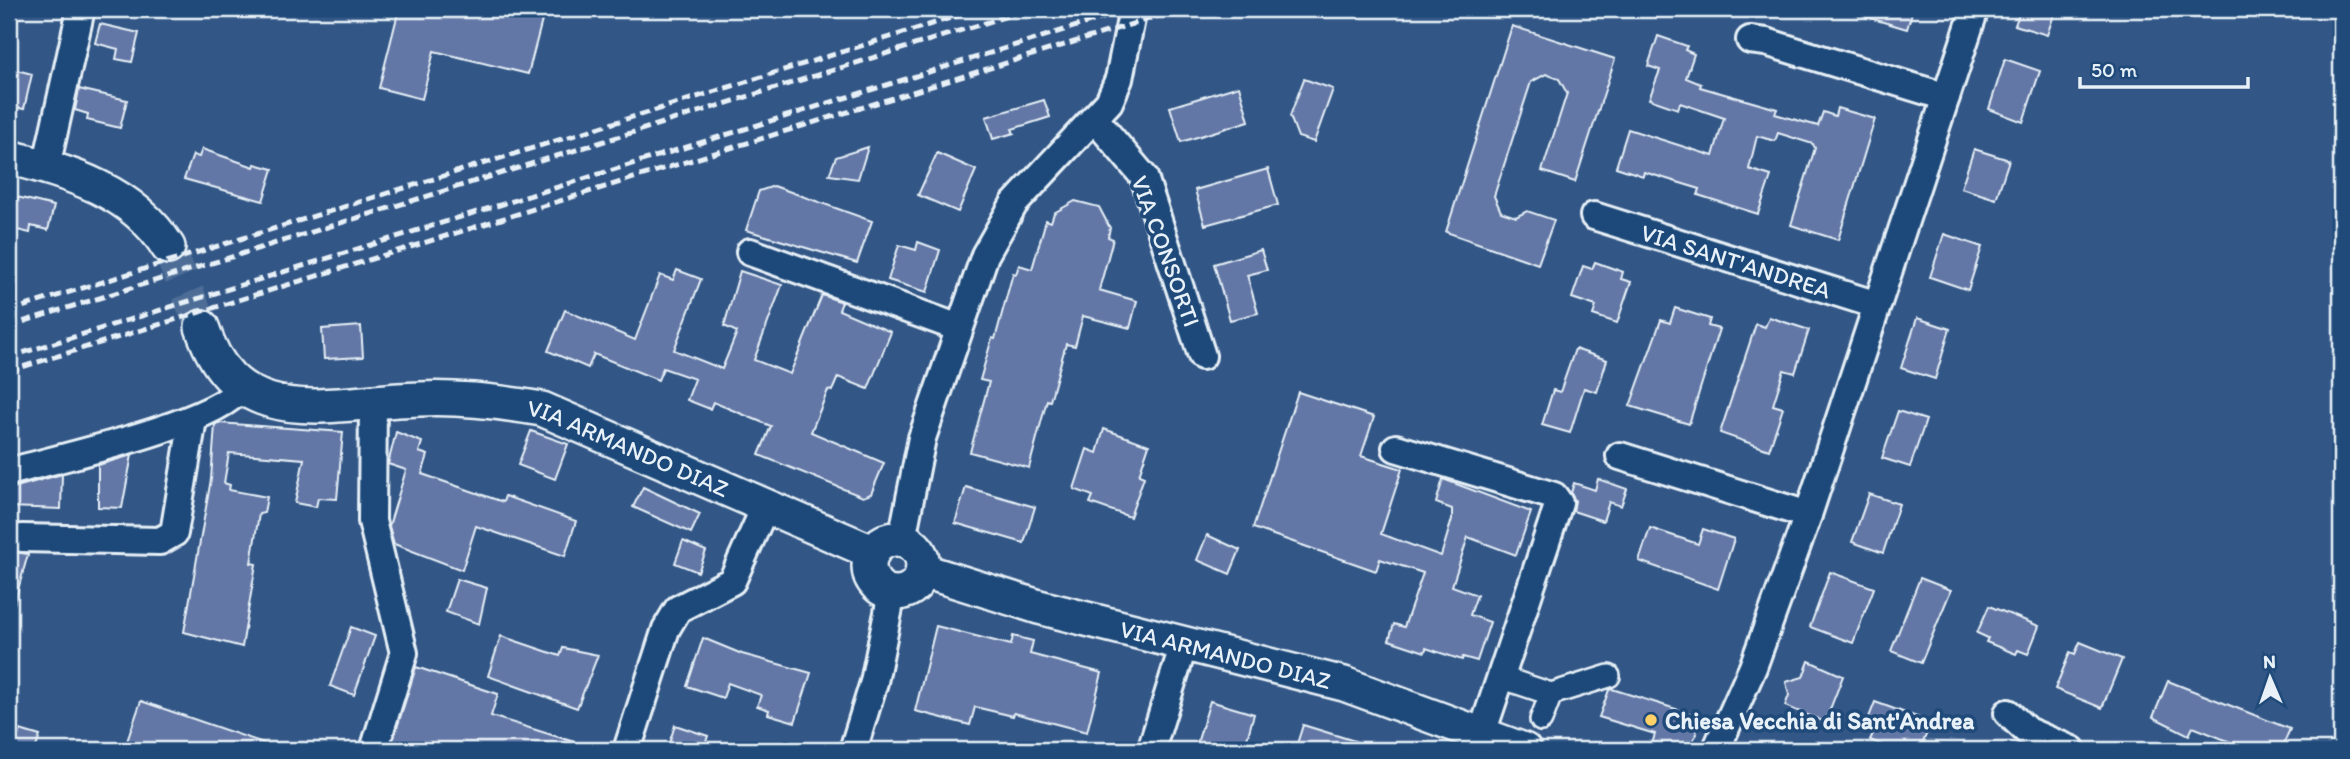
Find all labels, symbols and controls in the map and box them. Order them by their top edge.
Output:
scale bar [2080,46,2248,90]
text: 50 m [2091,57,2138,82]
street label: VIA CONSORTI [1125,172,1207,330]
street label: VIA SANT'ANDREA [1637,217,1835,304]
street label: VIA ARMANDO DIAZ [526,392,734,503]
street label: VIA ARMANDO DIAZ [1117,614,1334,695]
north arrow [2234,644,2304,714]
text: N [2263,650,2276,673]
place label: Chiesa Vecchia di Sant'Andrea [1665,706,1974,735]
marker: Chiesa Vecchia di Sant'Andrea [1643,712,1659,728]

